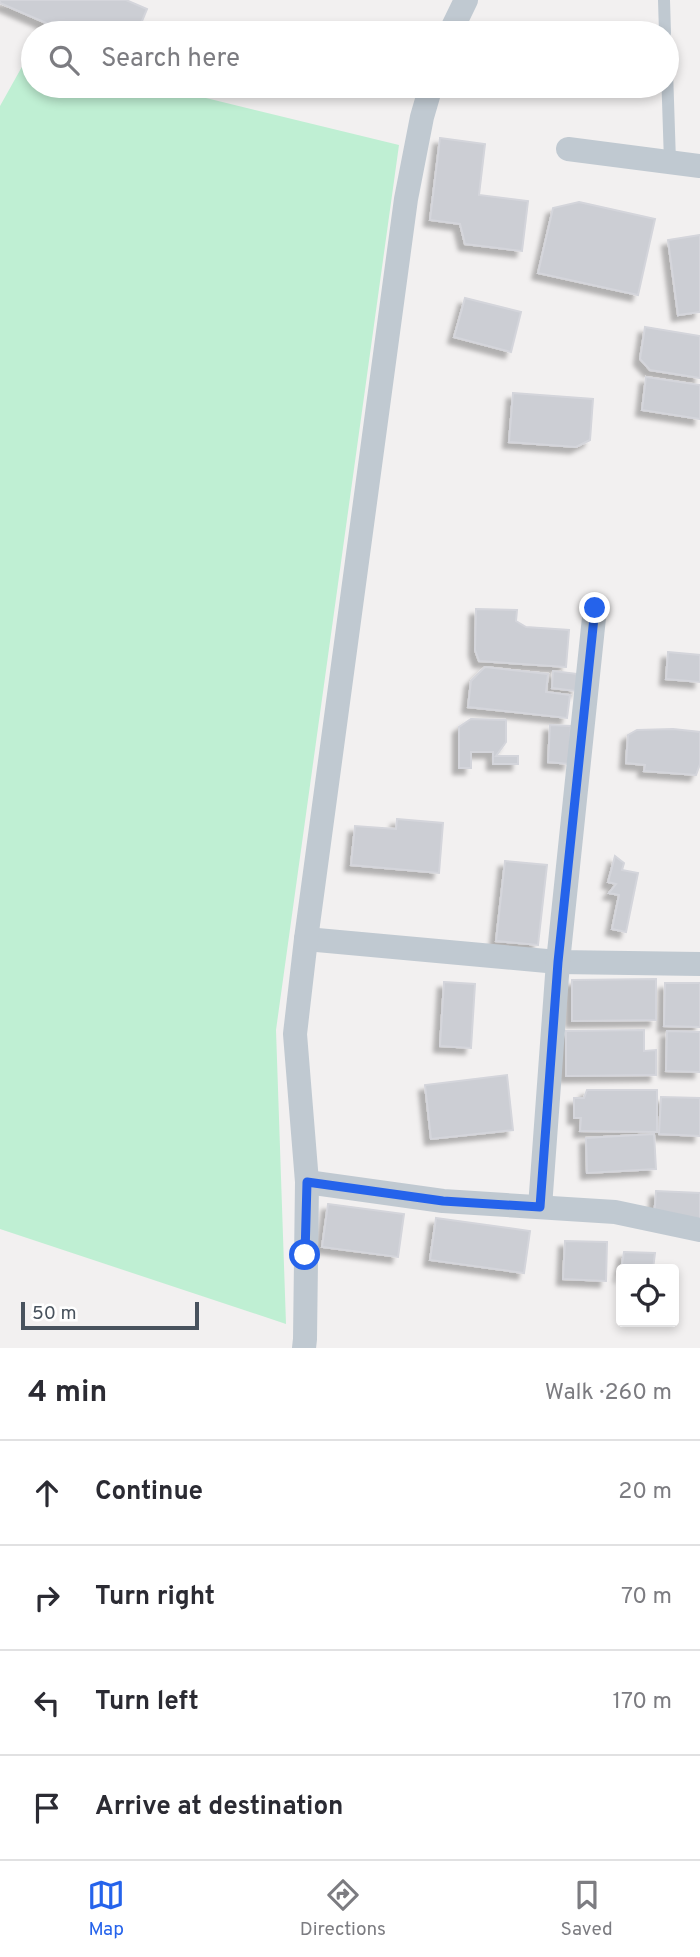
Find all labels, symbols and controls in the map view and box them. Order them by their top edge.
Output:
search box [21,21,679,98]
icon: search [45,41,83,79]
text: Search here [101,43,240,76]
route end [579,592,610,623]
route start [289,1239,320,1270]
map controls [616,1264,679,1327]
button: locate [616,1264,679,1327]
scale bar [21,1299,200,1331]
text: 50 m [32,1302,77,1326]
text: 4 min [28,1375,107,1412]
text: Walk · 260 m [545,1379,672,1408]
icon: ahead [28,1474,66,1512]
text: Continue [95,1476,203,1509]
text: 20 m [618,1478,672,1507]
icon: right [28,1579,66,1617]
text: Turn right [95,1581,215,1614]
text: 70 m [621,1583,672,1612]
icon: left [28,1684,66,1722]
text: Turn left [95,1686,199,1719]
text: 170 m [613,1688,672,1717]
icon: arrive [28,1789,66,1827]
text: Arrive at destination [95,1791,343,1824]
tab: Map [87,1876,125,1942]
tab: Directions [300,1876,386,1942]
tab: Saved [561,1876,613,1942]

